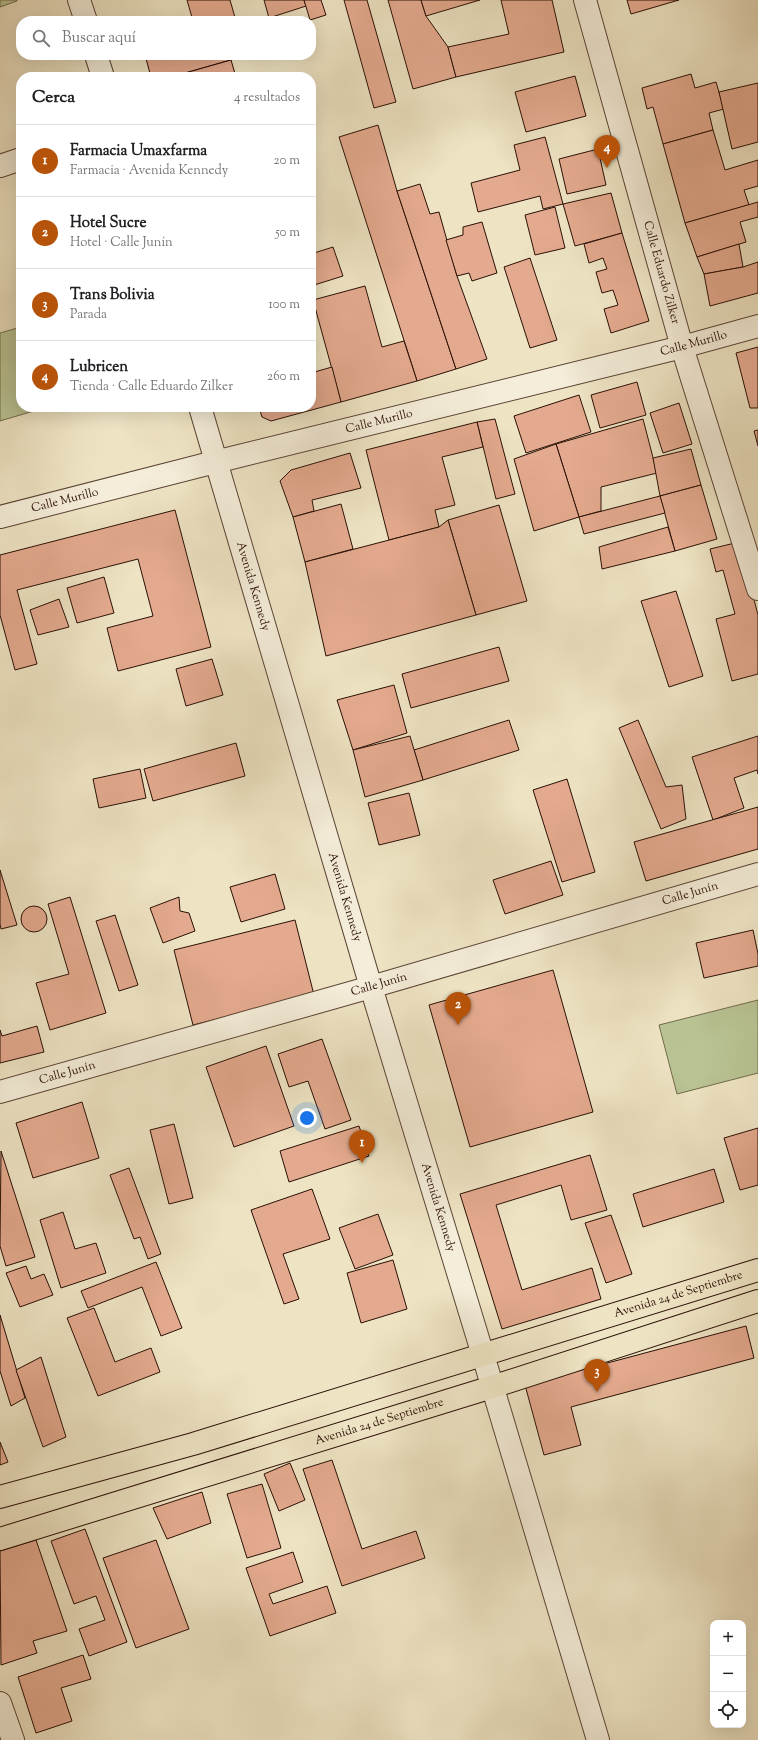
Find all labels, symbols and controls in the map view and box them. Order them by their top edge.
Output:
search box [16,16,316,60]
icon: search [30,27,52,49]
text: Buscar aquí [62,28,136,49]
text: Cerca [32,86,75,110]
text: 4 resultados [234,89,300,107]
pin: 4 [594,135,620,168]
text: Farmacia Umaxfarma [70,141,207,162]
text: 1 [43,152,47,170]
text: 20 m [274,152,300,170]
text: Farmacia · Avenida Kennedy [70,162,228,180]
text: Hotel Sucre [70,213,146,234]
street label: Calle Eduardo Zilker [638,219,684,327]
text: 2 [42,224,48,242]
text: 50 m [275,224,300,242]
text: Hotel · Calle Junín [70,234,173,252]
text: Trans Bolivia [70,285,155,306]
text: 3 [42,296,48,314]
text: 100 m [268,296,300,314]
text: Parada [70,306,107,324]
street label: Calle Murillo [658,326,730,361]
text: Lubricen [70,357,128,378]
text: 4 [42,368,48,386]
text: 260 m [267,368,300,386]
text: Tienda · Calle Eduardo Zilker [70,378,233,396]
street label: Calle Murillo [344,405,415,439]
street label: Calle Murillo [29,483,101,518]
street label: Avenida Kennedy [231,540,275,633]
street label: Avenida Kennedy [323,850,366,944]
street label: Calle Junín [660,877,720,911]
street label: Calle Junín [349,968,409,1001]
pin: 2 [445,992,471,1025]
street label: Calle Junín [37,1056,98,1089]
your location [297,1108,317,1128]
pin: 1 [349,1130,375,1163]
street label: Avenida Kennedy [416,1161,460,1254]
street label: Avenida 24 de Septiembre [612,1266,745,1323]
pin: 3 [584,1359,610,1392]
street label: Avenida 24 de Septiembre [313,1393,446,1450]
map controls [710,1620,746,1728]
button: + [710,1620,746,1656]
button: − [710,1656,746,1692]
button: locate [710,1692,746,1728]

